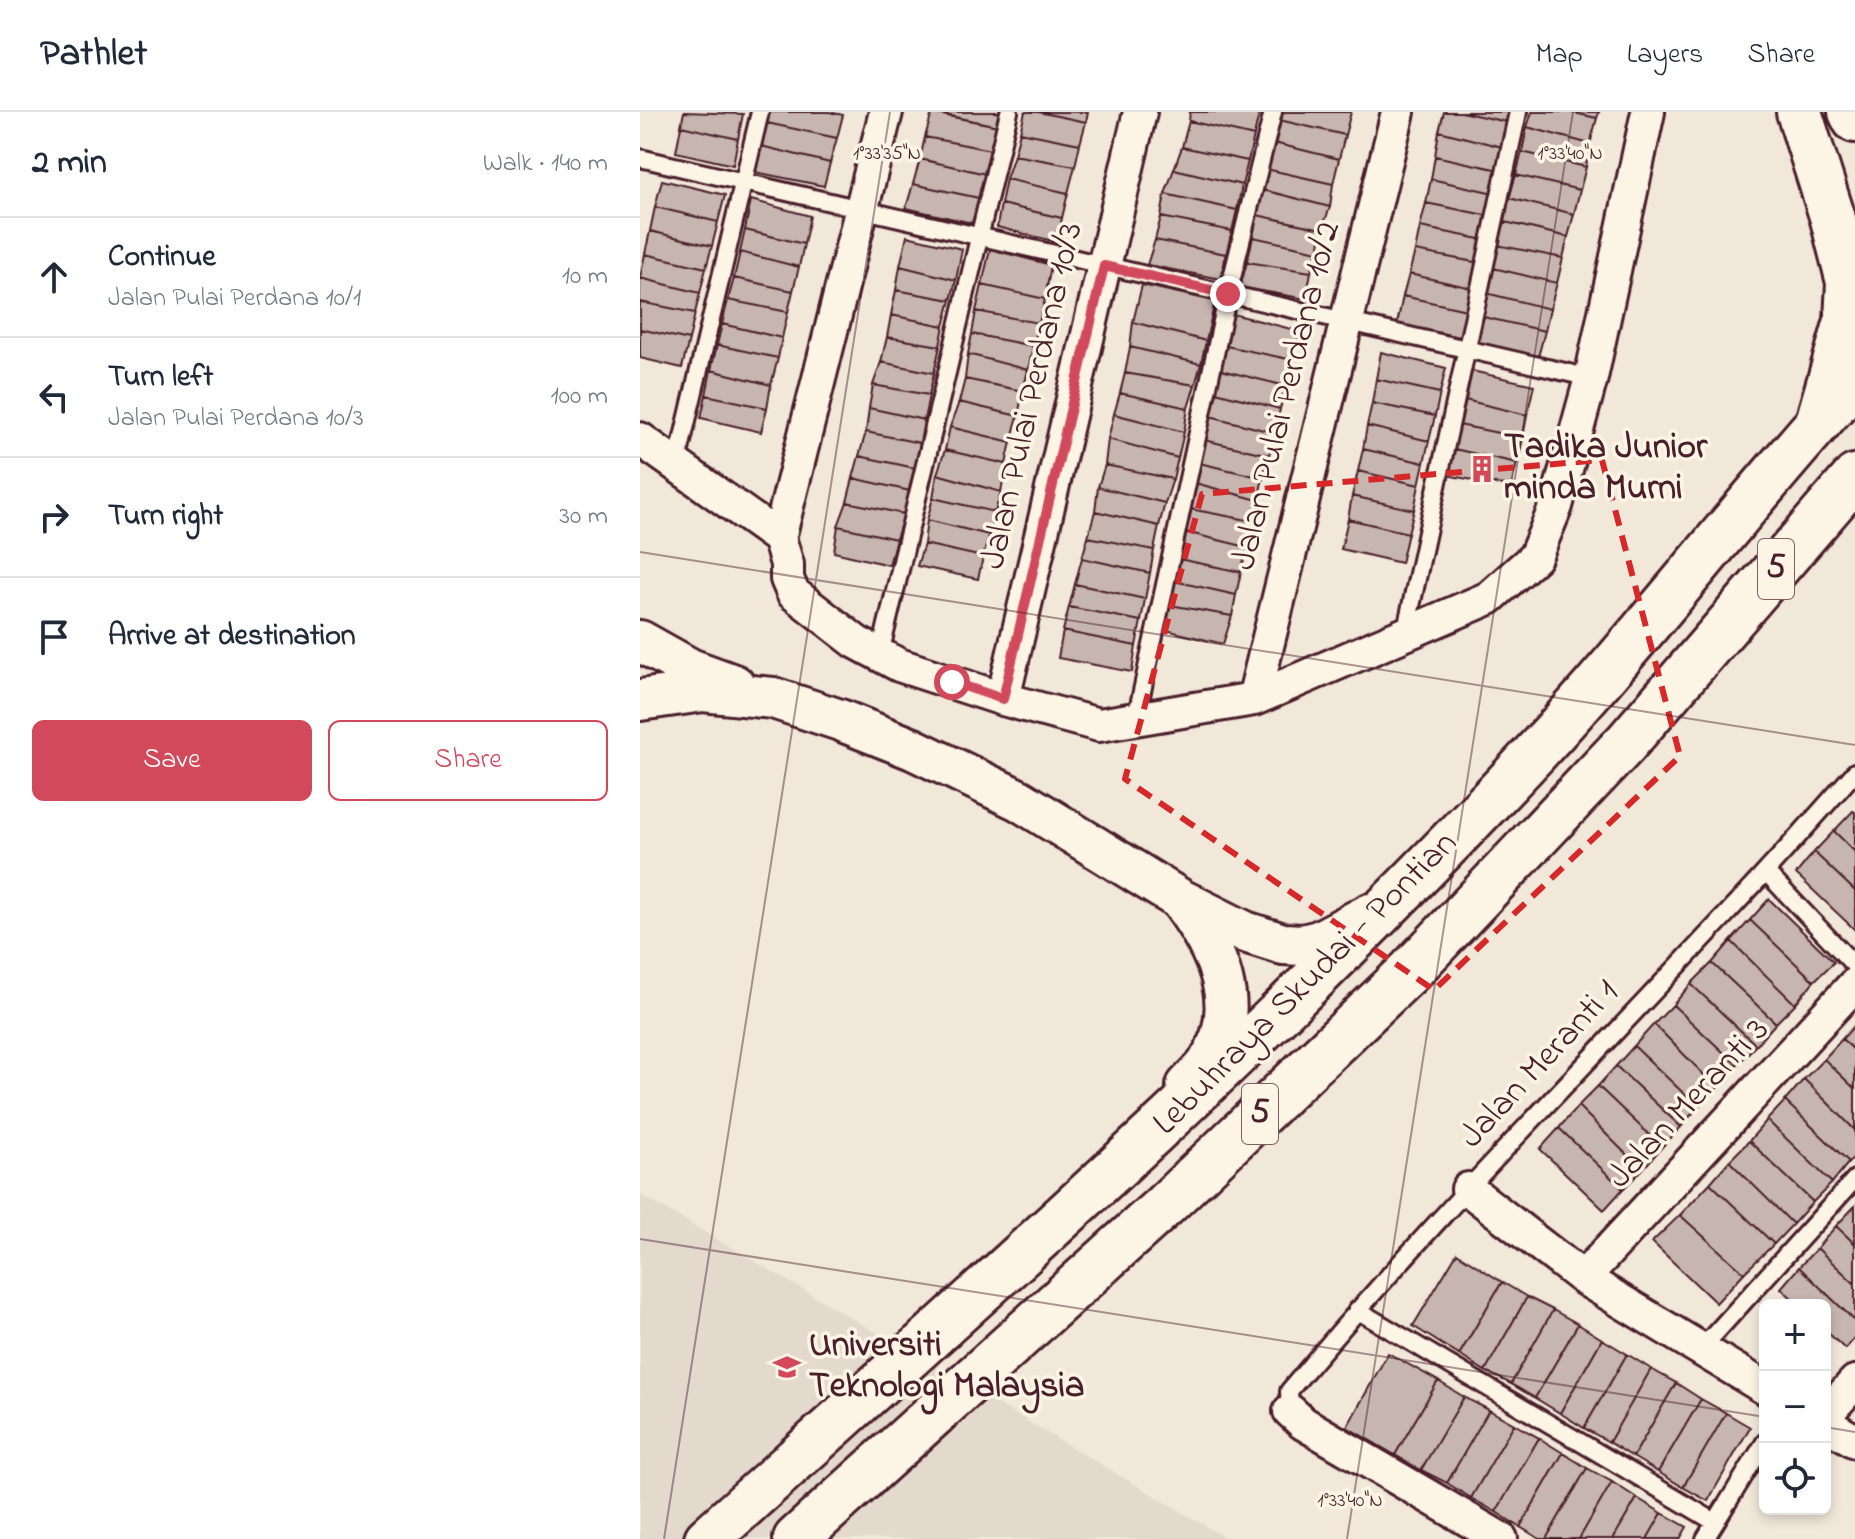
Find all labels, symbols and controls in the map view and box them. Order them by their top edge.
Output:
text: Pathlet [40,27,147,83]
text: Map [1535,35,1583,76]
text: Layers [1627,35,1703,76]
text: Share [1747,35,1815,76]
text: 2 min [32,139,107,189]
text: 1°33'35"N [853,140,921,169]
text: 1°33'40"N [1537,140,1603,169]
text: Walk · 140 m [483,145,608,183]
street label: Jalan Pulai Perdana 10/2 [1218,216,1356,576]
street label: Jalan Pulai Perdana 10/3 [967,217,1099,575]
text: Continue [108,236,216,280]
icon: ahead [32,255,76,299]
text: 10 m [562,258,608,296]
route end [1210,276,1246,312]
text: Jalan Pulai Perdana 10/1 [108,280,361,318]
text: Turn left [108,356,213,400]
icon: left [32,375,76,419]
text: 100 m [551,378,608,416]
text: Jalan Pulai Perdana 10/3 [108,400,364,438]
place label: Tadika Junior minda Murni [1504,422,1708,516]
building icon: Tadika Junior minda Murni [1467,454,1497,484]
icon: right [32,495,76,539]
text: Turn right [108,495,223,539]
text: 30 m [559,498,608,536]
road number: 5 [1758,539,1794,599]
icon: arrive [32,615,76,659]
text: Arrive at destination [108,615,356,659]
route start [934,664,970,700]
button: Save [32,720,312,801]
button: Share [328,720,608,801]
street label: Lebuhraya Skudai - Pontian [1141,819,1471,1149]
street label: Jalan Meranti 1 [1447,968,1633,1162]
street label: Jalan Meranti 3 [1595,1006,1783,1202]
road number: 5 [1242,1084,1278,1144]
map controls [1759,1299,1831,1515]
button: + [1759,1299,1831,1371]
place label: Universiti Teknologi Malaysia [809,1320,1084,1415]
school or university icon: Universiti Teknologi Malaysia [772,1352,802,1382]
button: − [1759,1371,1831,1443]
button: locate [1759,1443,1831,1515]
text: 1°33'40"N [1317,1487,1383,1516]

